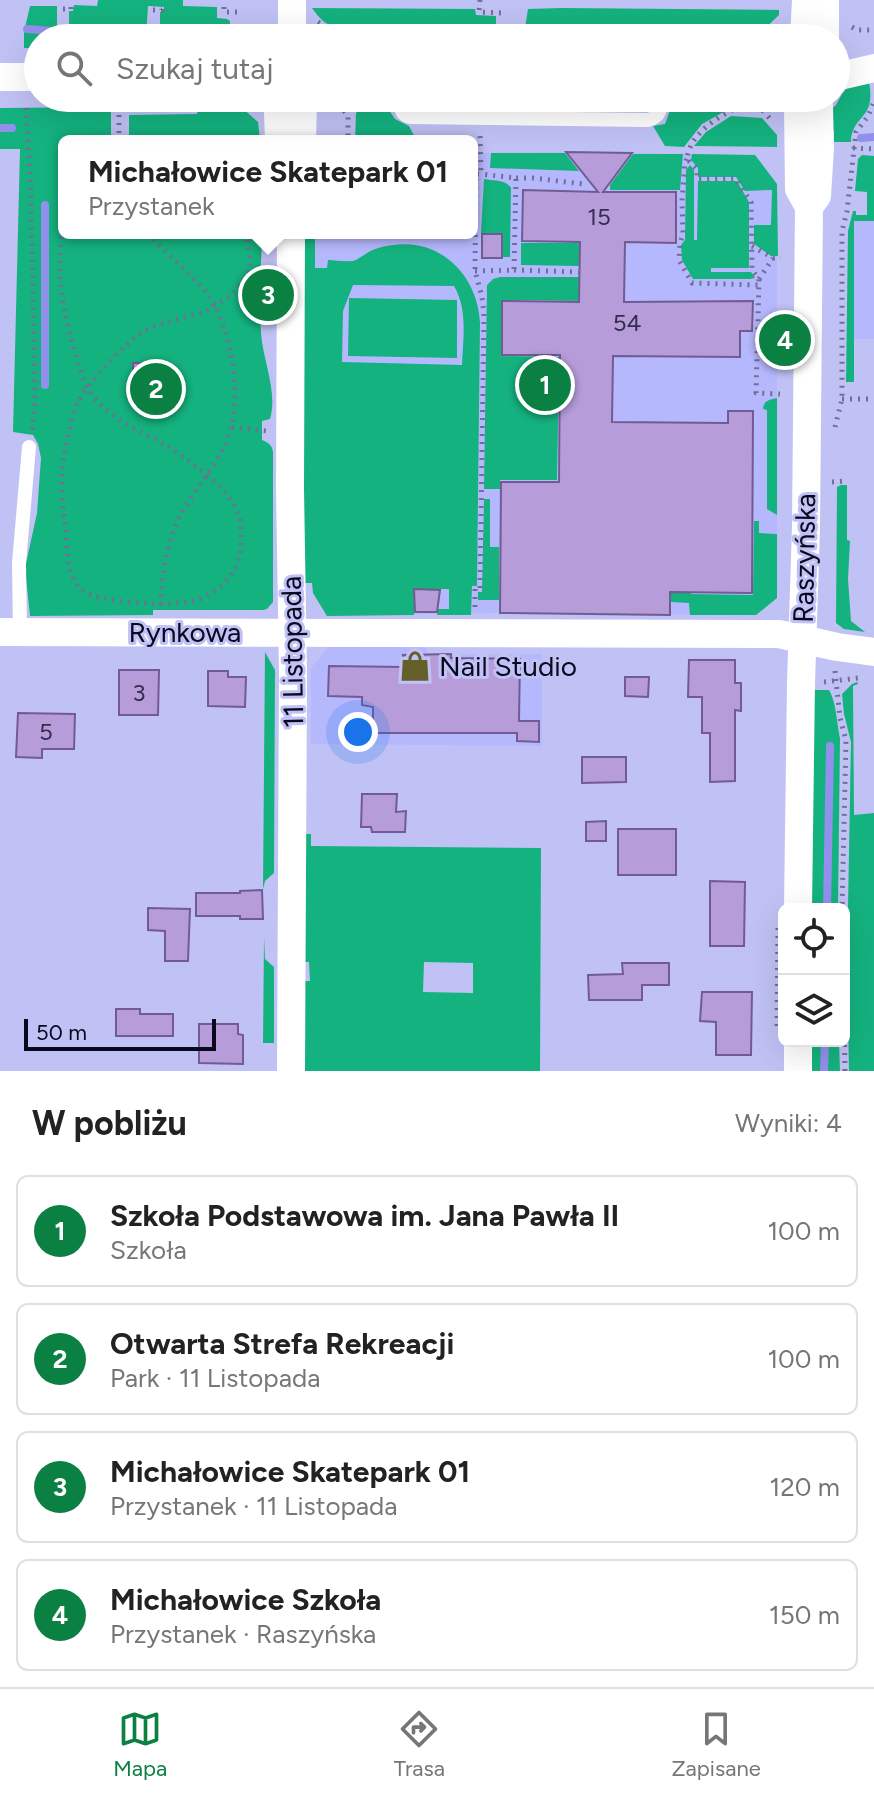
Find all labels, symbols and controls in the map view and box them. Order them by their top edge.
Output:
search box [24,24,850,112]
icon: search [52,46,96,90]
text: Szukaj tutaj [116,50,274,87]
popup [58,135,478,239]
text: Michałowice Skatepark 01 [88,153,448,190]
text: Przystanek [88,190,215,222]
house number: 15 [587,202,611,231]
pin: 3 [242,265,294,325]
house number: 54 [613,308,641,337]
pin: 4 [759,310,811,370]
pin: 1 [519,355,571,415]
pin: 2 [130,359,182,419]
street label: Raszyńska [786,493,822,623]
street label: 11 Listopada [274,576,310,728]
street label: Rynkowa [129,615,241,649]
shop icon: Nail Studio [398,649,432,683]
place label: Nail Studio [439,649,577,683]
house number: 3 [132,678,146,707]
your location [338,712,378,752]
house number: 5 [39,717,53,746]
map controls [778,903,850,1047]
button: locate [778,903,850,975]
button: layers [778,975,850,1047]
scale bar [24,1015,216,1051]
text: 50 m [36,1019,87,1046]
text: W pobliżu [32,1103,187,1144]
text: Wyniki: 4 [735,1107,842,1139]
text: Szkoła Podstawowa im. Jana Pawła II [110,1197,619,1234]
text: 1 [55,1215,65,1247]
text: 100 m [767,1215,840,1247]
text: Szkoła [110,1234,187,1266]
text: Otwarta Strefa Rekreacji [110,1325,454,1362]
text: 2 [52,1343,68,1375]
text: 100 m [767,1343,840,1375]
text: Park · 11 Listopada [110,1362,320,1394]
text: Michałowice Skatepark 01 [110,1453,470,1490]
text: 3 [53,1471,67,1503]
text: 120 m [770,1471,840,1503]
text: Przystanek · 11 Listopada [110,1490,398,1522]
text: Michałowice Szkoła [110,1581,381,1618]
text: 4 [52,1599,68,1631]
text: 150 m [769,1599,840,1631]
text: Przystanek · Raszyńska [110,1618,376,1650]
tab: Mapa [113,1707,167,1782]
tab: Trasa [394,1707,445,1782]
tab: Zapisane [672,1707,761,1782]

